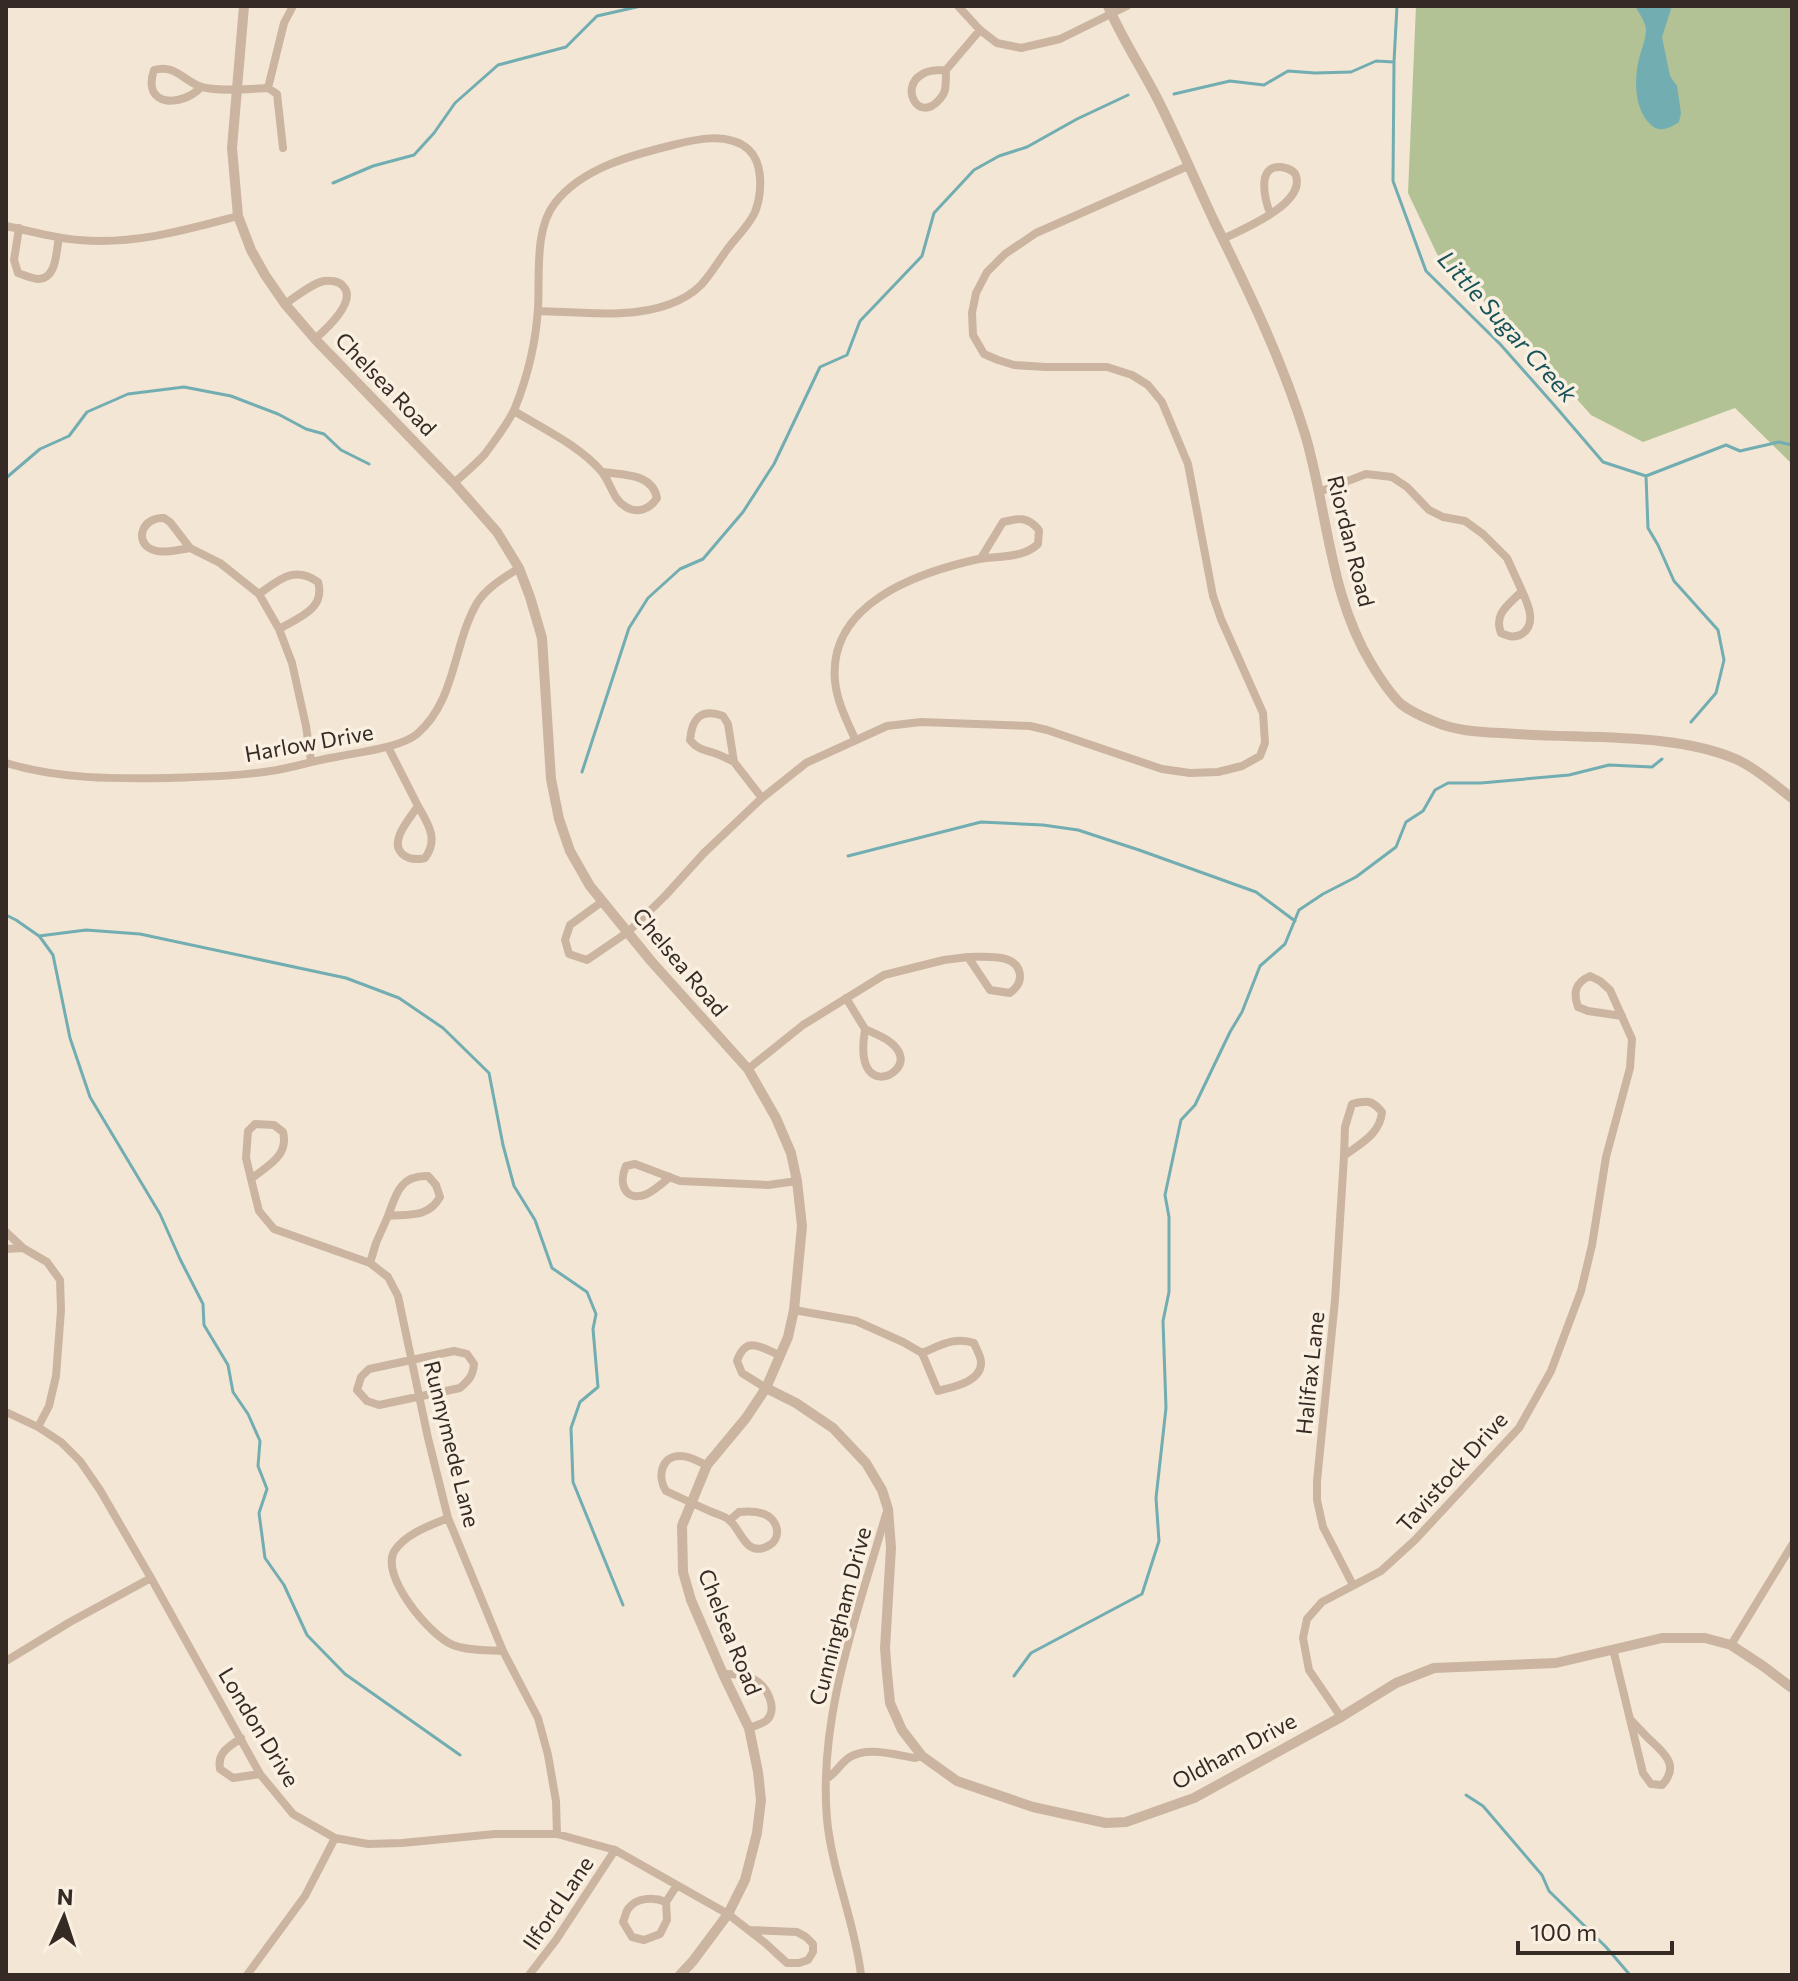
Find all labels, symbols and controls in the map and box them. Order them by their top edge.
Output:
water label: Little Sugar Creek [1432,244,1584,408]
street label: Chelsea Road [330,326,442,441]
street label: Riordan Road [1322,472,1381,609]
street label: Harlow Drive [243,718,375,767]
street label: Chelsea Road [627,902,734,1022]
street label: Halifax Lane [1290,1310,1329,1436]
street label: Runnymede Lane [419,1358,486,1530]
street label: Tavistock Drive [1391,1406,1513,1537]
street label: Cunningham Drive [803,1524,876,1708]
street label: Chelsea Road [693,1565,768,1699]
street label: London Drive [213,1662,306,1791]
street label: Oldham Drive [1167,1706,1301,1795]
street label: Ilford Lane [517,1851,599,1954]
north arrow [24,1877,104,1957]
text: N [56,1883,74,1910]
scale bar [1518,1905,1672,1955]
text: 100 m [1530,1917,1597,1946]

